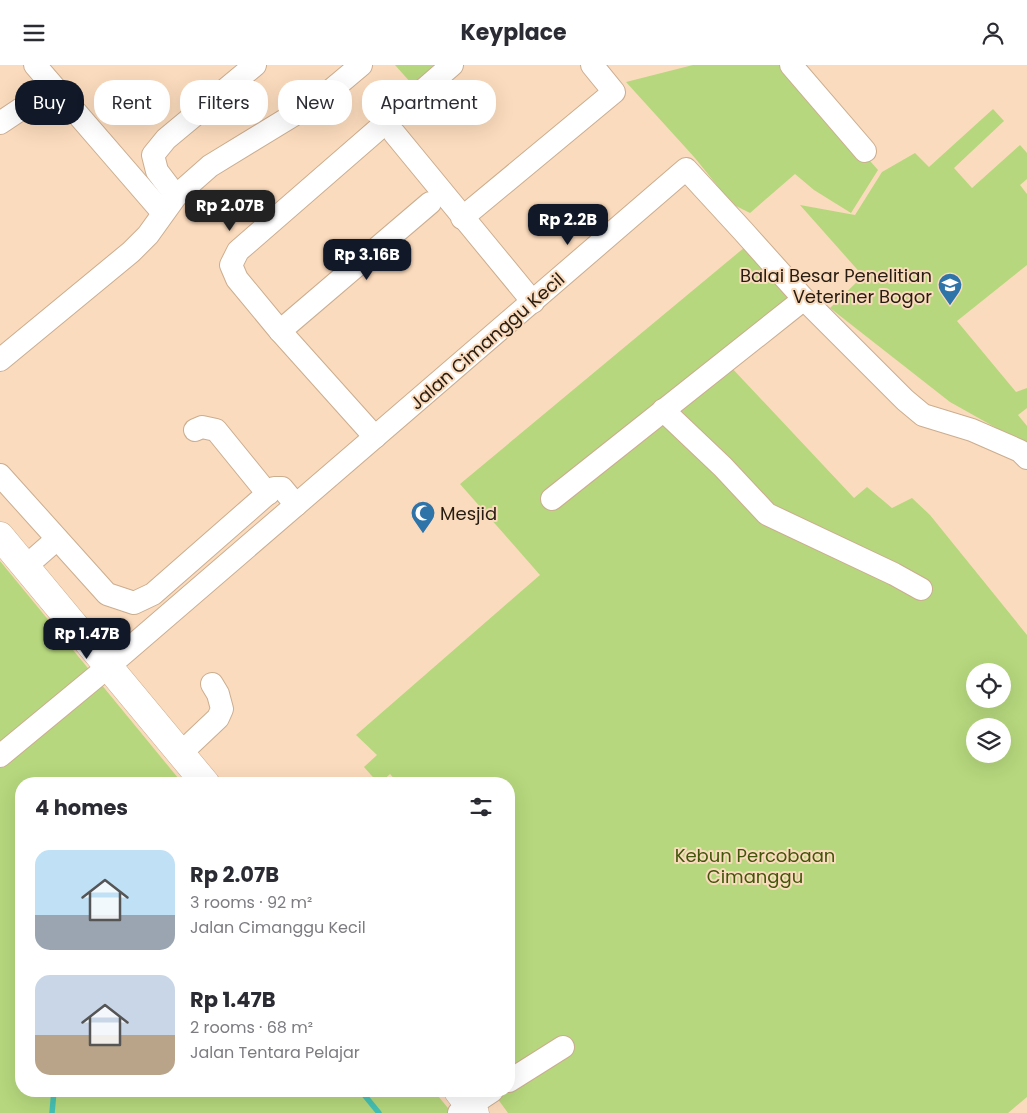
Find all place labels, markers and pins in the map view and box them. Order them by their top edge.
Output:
pin: Rp 2.07B [178,189,282,232]
pin: Rp 2.2B [522,203,614,246]
pin: Rp 3.16B [315,239,419,281]
place label: Balai Besar Penelitian Veteriner Bogor [740,263,932,309]
school or university icon: Balai Besar Penelitian Veteriner Bogor [937,272,963,306]
mosque icon: Mesjid [410,500,436,534]
place label: Mesjid [440,501,497,526]
pin: Rp 1.47B [35,617,139,660]

